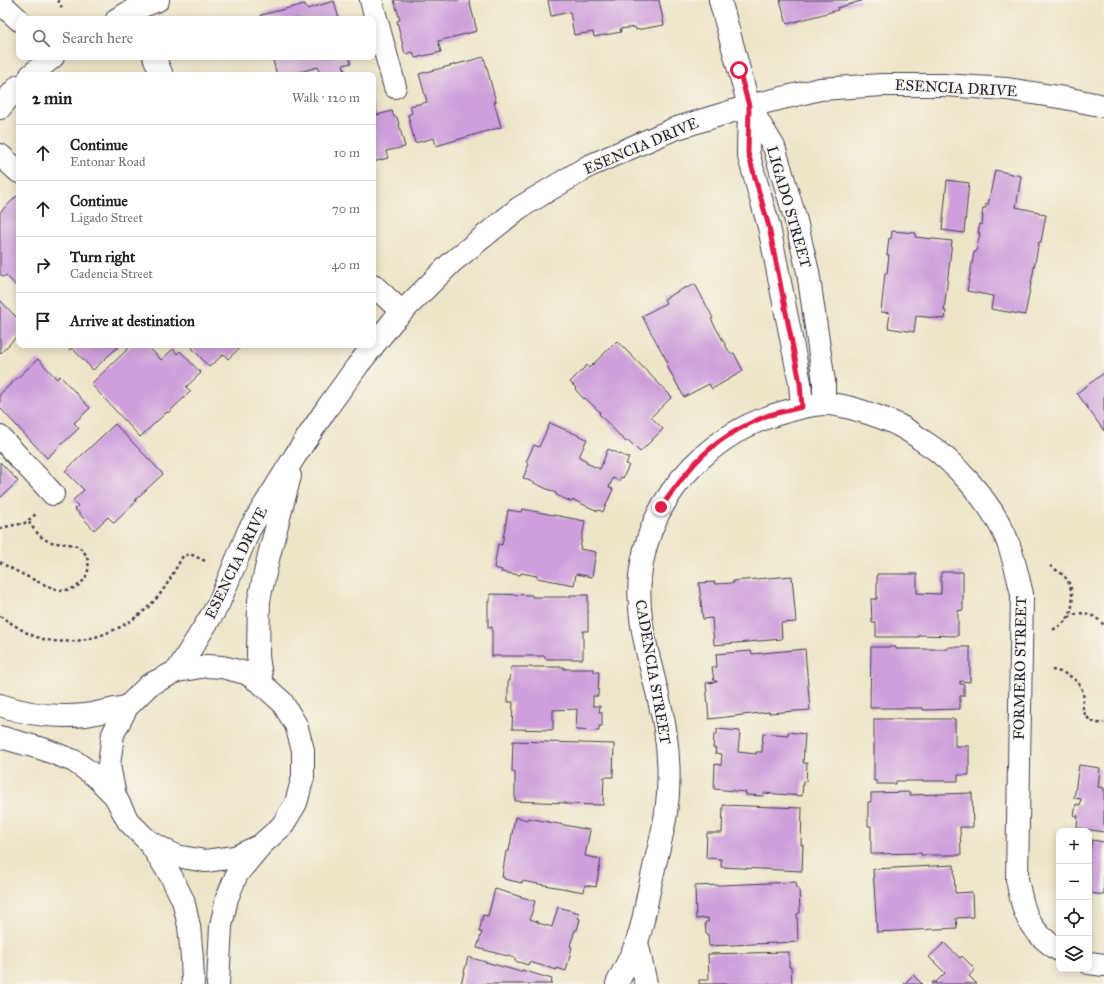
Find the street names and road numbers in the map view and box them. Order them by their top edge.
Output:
street label: ESENCIA DRIVE [894,76,1018,100]
street label: ESENCIA DRIVE [581,114,701,178]
street label: LIGADO STREET [763,144,815,270]
street label: ESENCIA DRIVE [201,504,271,622]
street label: FORMERO STREET [1010,596,1030,740]
street label: CADENCIA STREET [631,598,675,746]

